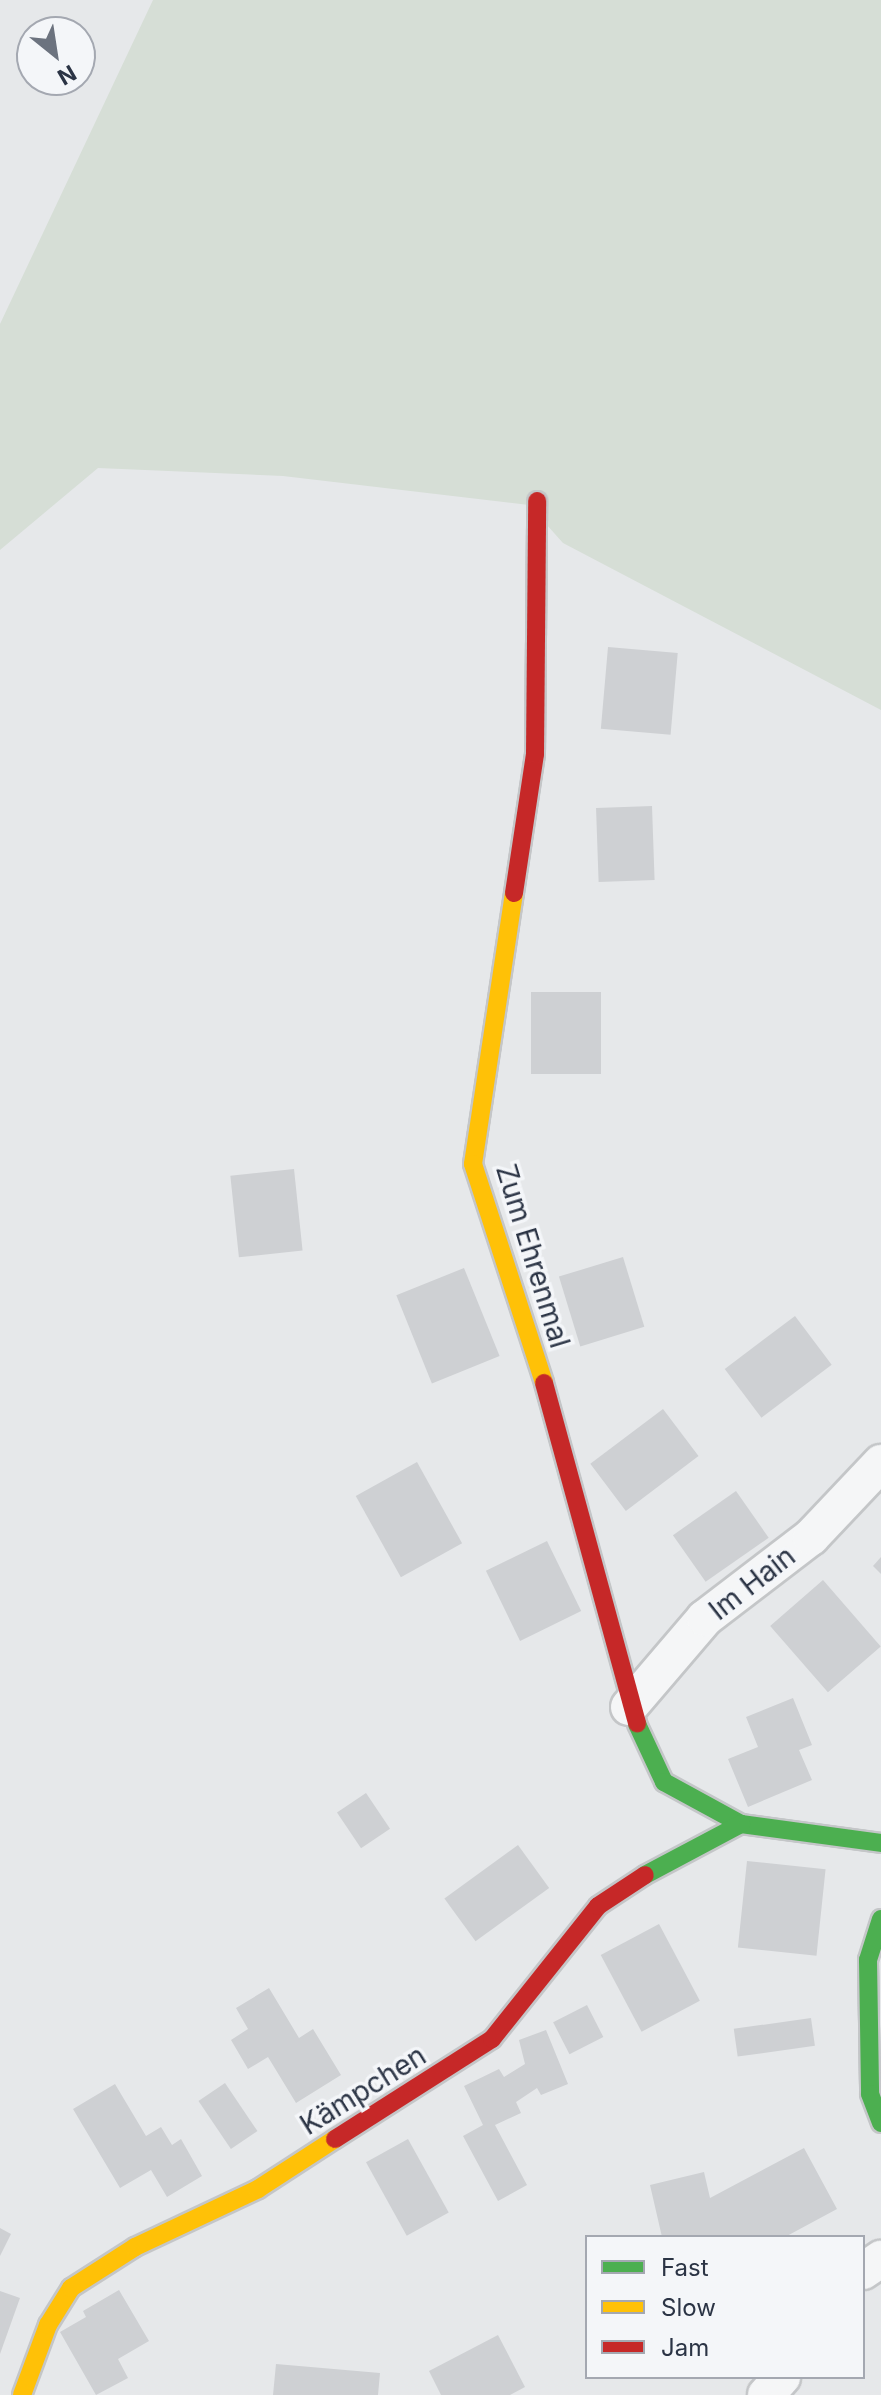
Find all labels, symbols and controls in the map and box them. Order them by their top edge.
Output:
north arrow [16,16,96,96]
text: N [53,60,81,91]
street label: Zum Ehrenmal [489,1160,577,1352]
street label: Im Hain [702,1539,802,1627]
street label: Kämpchen [294,2038,432,2142]
legend [585,2235,865,2379]
text: Fast [661,2253,709,2282]
text: Slow [661,2293,716,2322]
text: Jam [661,2333,709,2362]

